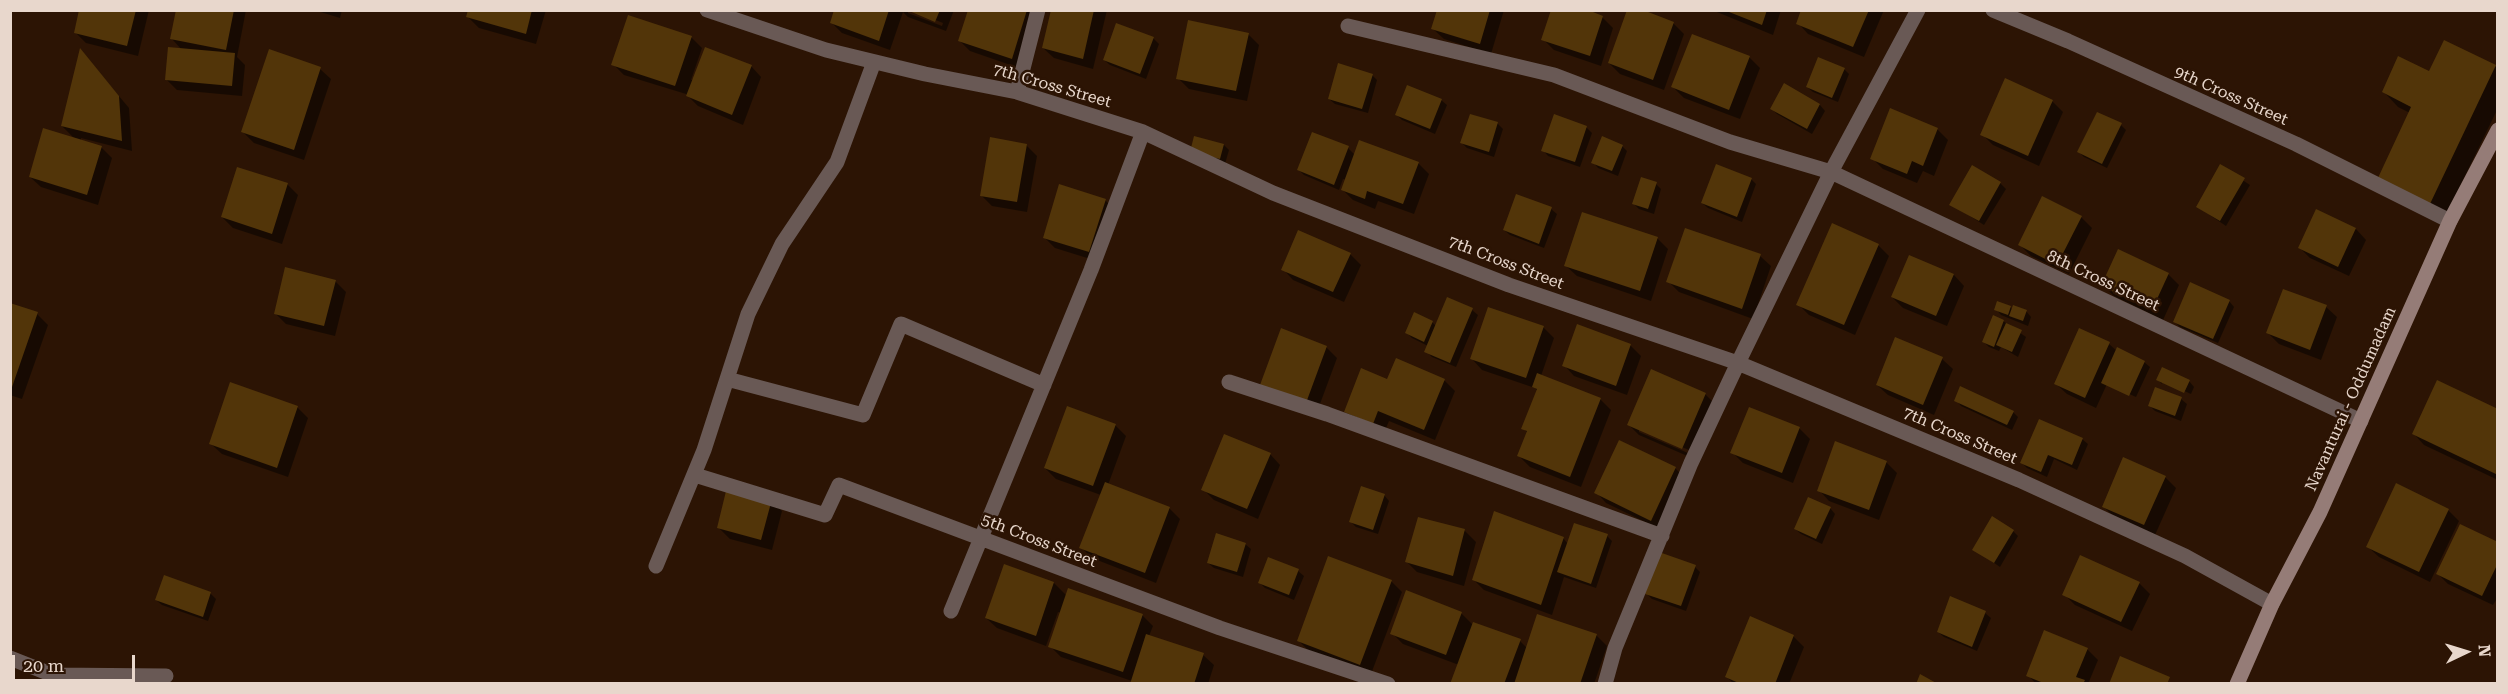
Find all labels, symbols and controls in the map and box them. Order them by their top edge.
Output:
street label: 7th Cross Street [991,60,1113,112]
street label: 9th Cross Street [2171,62,2291,130]
street label: 7th Cross Street [1446,232,1566,294]
street label: 8th Cross Street [2044,246,2162,316]
street label: Navanturai - Oddumadam [2302,304,2400,494]
street label: 7th Cross Street [1900,403,2020,469]
street label: 5th Cross Street [979,510,1099,572]
north arrow [2436,622,2496,682]
scale bar [15,643,138,681]
text: N [2475,644,2494,658]
text: 20 m [23,655,64,676]

